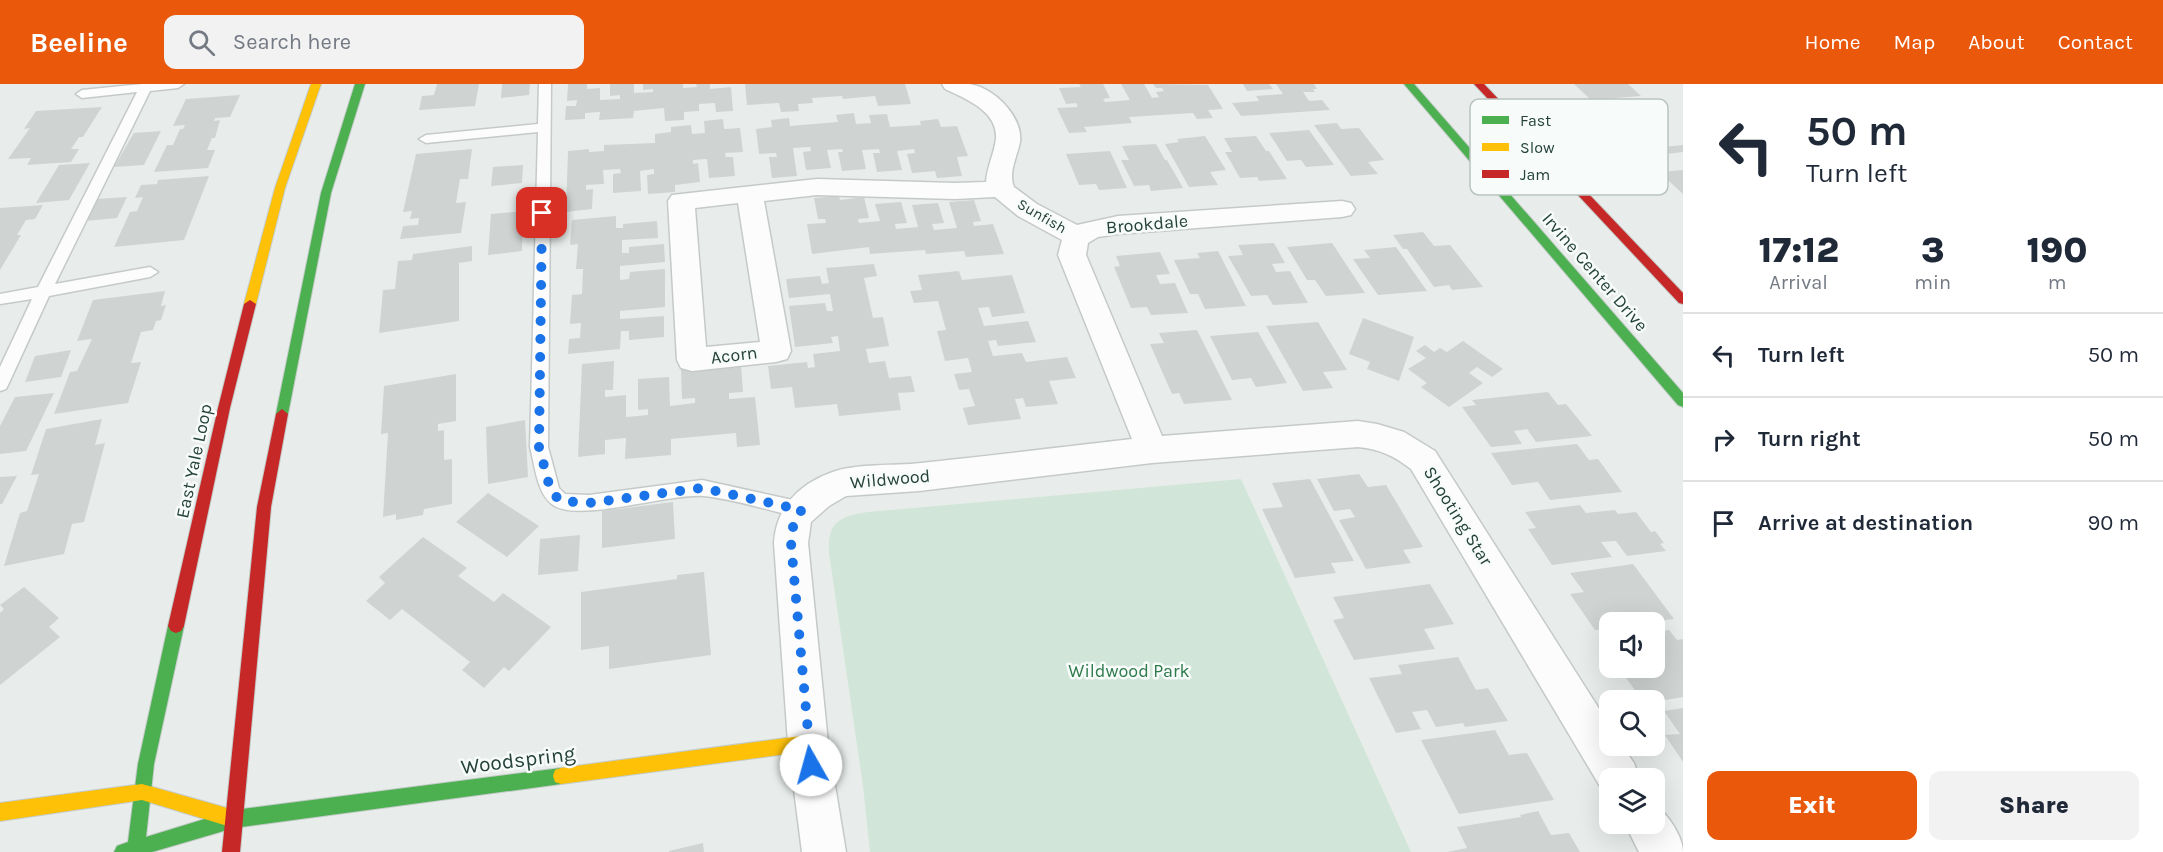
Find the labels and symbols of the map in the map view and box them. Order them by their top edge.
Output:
legend [1470,99,1668,195]
text: Fast [1520,111,1551,130]
text: Slow [1520,138,1555,157]
text: Jam [1520,165,1550,184]
pin [516,187,567,238]
street label: Sunfish [1014,195,1070,237]
street label: Irvine Center Drive [1537,208,1653,336]
street label: Brookdale [1105,209,1189,239]
street label: Acorn [709,341,759,369]
street label: East Yale Loop [171,402,217,520]
street label: Shooting Star [1419,462,1498,570]
street label: Wildwood [849,465,931,493]
park label: Wildwood Park [1068,660,1190,682]
position arrow [779,733,843,797]
street label: Woodspring [459,741,577,779]

